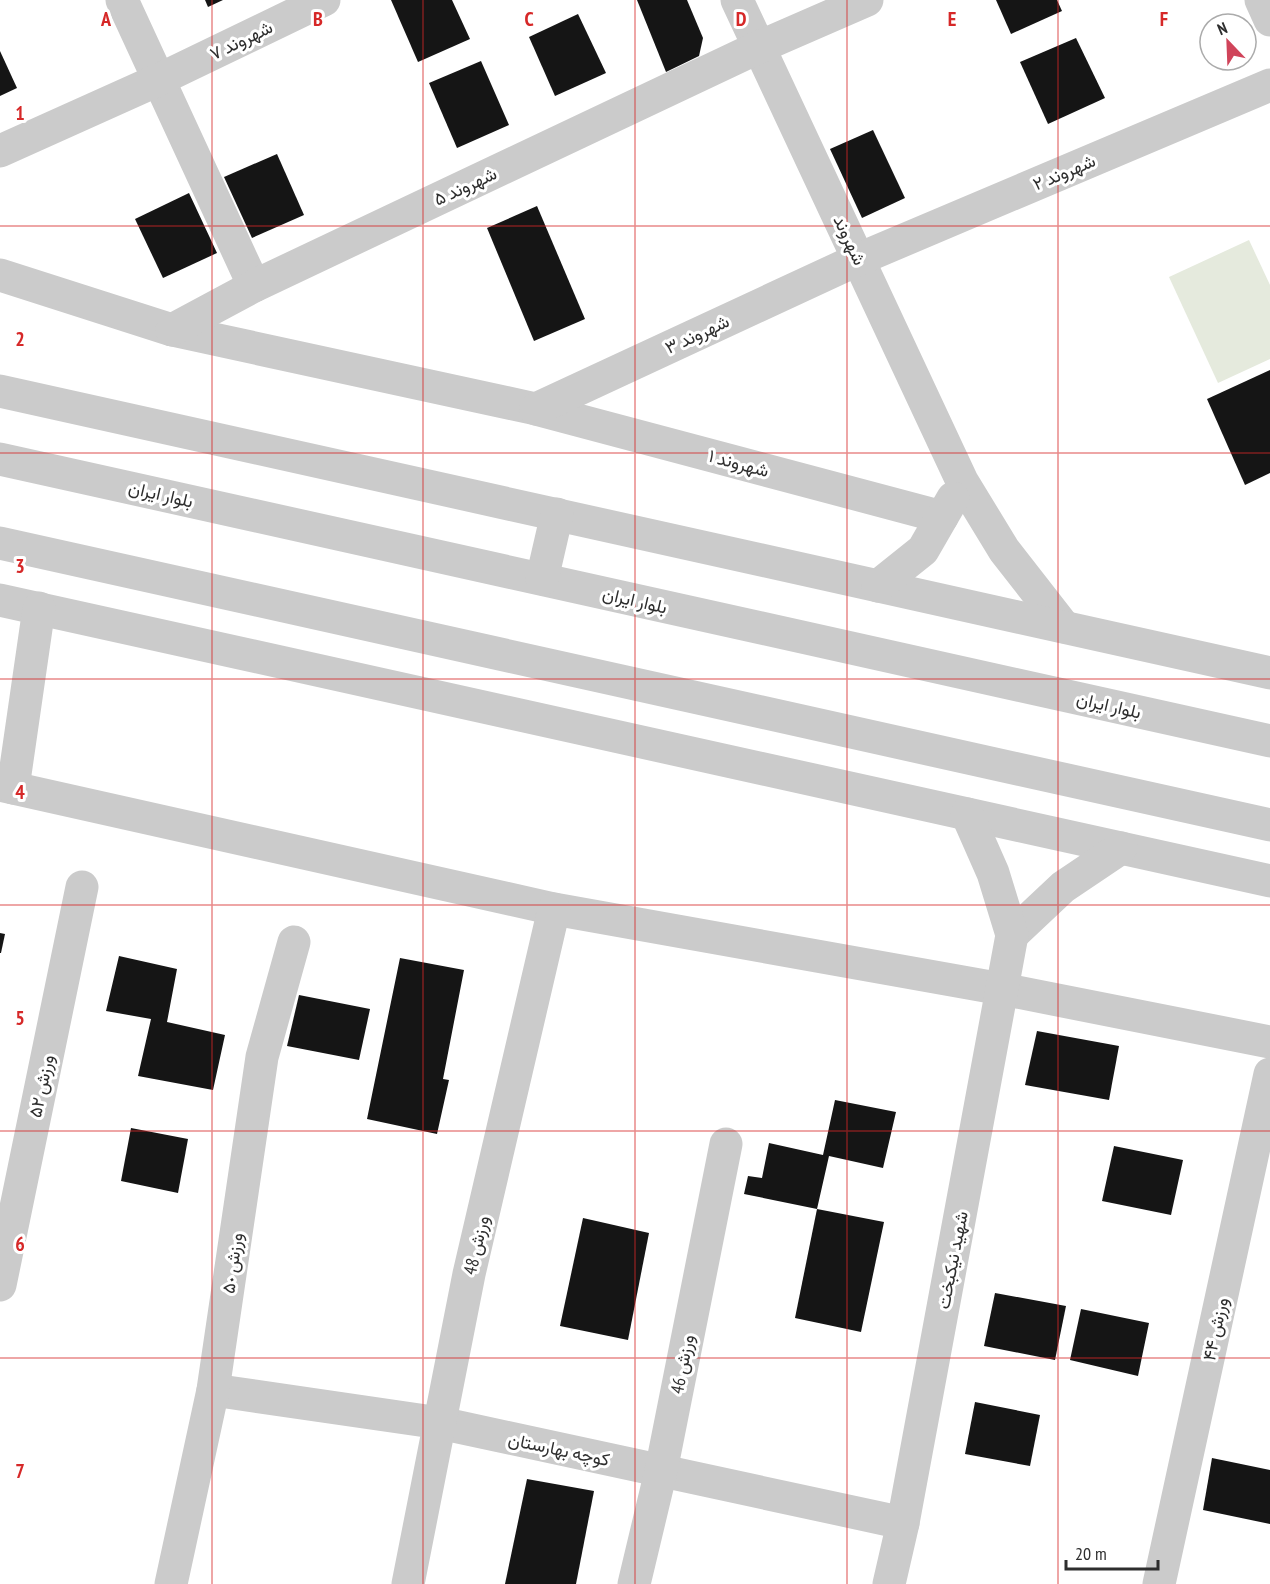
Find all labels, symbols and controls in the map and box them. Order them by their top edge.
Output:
text: A [100,6,112,32]
text: B [313,6,323,32]
text: C [524,6,534,32]
text: D [736,6,747,32]
text: E [948,6,956,32]
text: F [1160,6,1168,32]
north arrow [1198,12,1258,72]
street label: شهروند ۷ [206,15,276,65]
text: N [1214,17,1230,39]
text: 1 [15,100,25,126]
street label: شهروند ۲ [1029,149,1099,195]
street label: شهروند ۵ [430,161,500,211]
street label: شهروند [828,211,872,269]
street label: شهروند ۳ [661,309,733,359]
text: 2 [15,326,25,352]
street label: شهروند ۱ [706,444,772,482]
street label: بلوار ایران [126,475,196,513]
text: 3 [15,553,25,579]
street label: بلوار ایران [600,581,670,619]
street label: بلوار ایران [1074,686,1144,724]
text: 4 [15,779,25,805]
text: 5 [15,1005,25,1031]
street label: ورزش ۵٢ [23,1052,59,1120]
street label: شهید نیکبخت [931,1209,973,1311]
street label: ورزش 48 [458,1213,494,1277]
text: 6 [15,1231,25,1257]
street label: ورزش ۵٠ [216,1231,248,1295]
street label: ورزش ۴۴ [1197,1295,1233,1363]
street label: ورزش 46 [665,1332,699,1396]
street label: کوچه بهارستان [506,1427,612,1472]
text: 7 [15,1458,25,1484]
scale bar [1066,1533,1158,1571]
text: 20 m [1075,1542,1107,1565]

